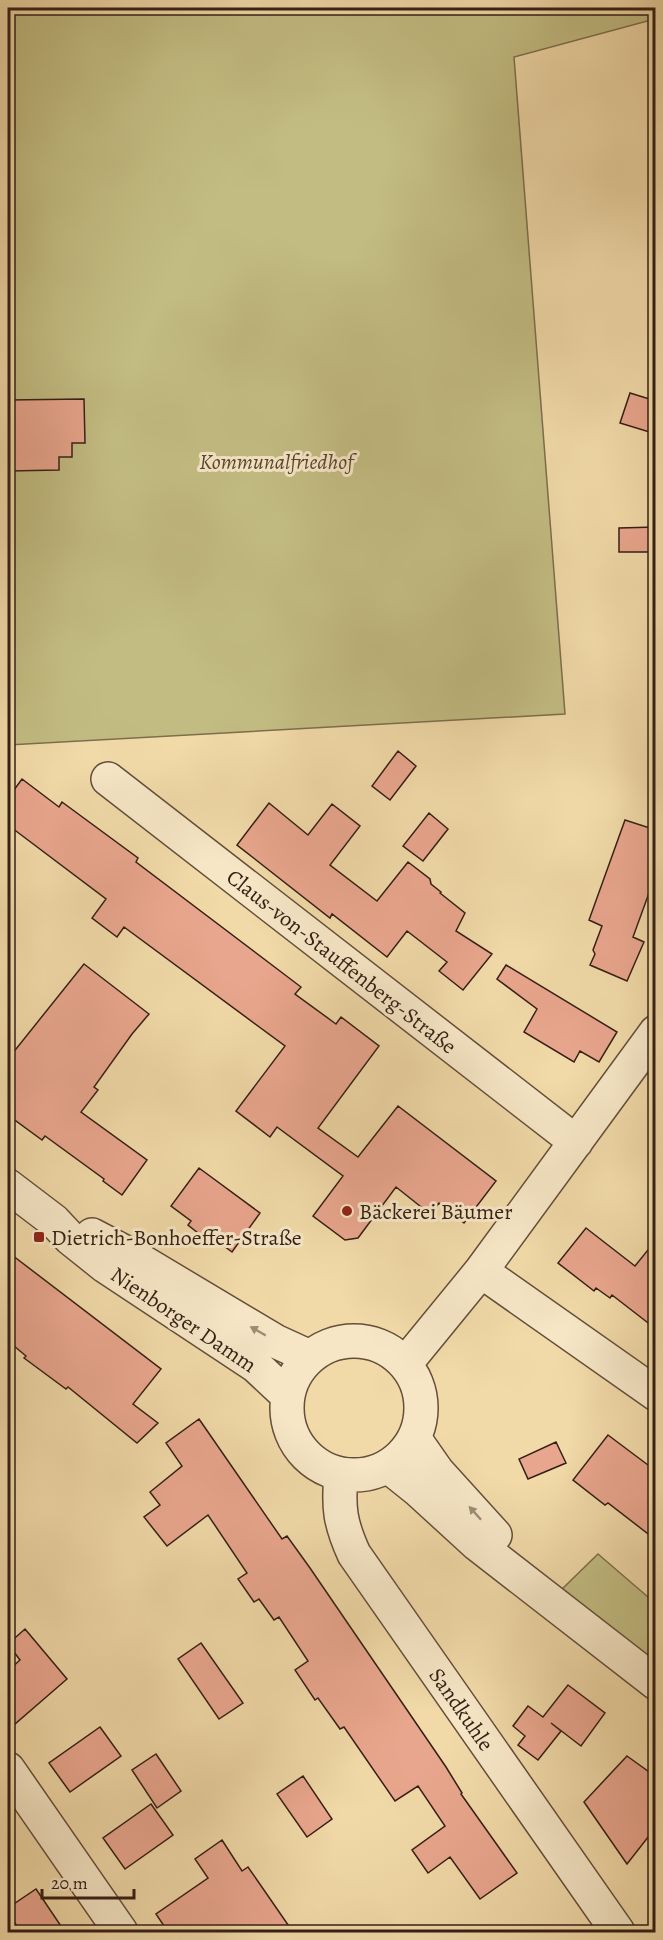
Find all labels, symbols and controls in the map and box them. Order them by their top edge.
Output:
park label: Kommunalfriedhof [199,447,357,477]
street label: Claus-von-Stauffenberg-Straße [220,862,463,1061]
place label: Bäckerei Bäumer [359,1197,513,1227]
marker: Bäckerei Bäumer [340,1204,354,1218]
place label: Dietrich-Bonhoeffer-Straße [51,1223,302,1253]
marker: Dietrich-Bonhoeffer-Straße [32,1230,46,1244]
street label: Nienborger Damm [104,1260,262,1380]
one-way arrow [249,1326,266,1336]
one-way arrow [468,1505,482,1520]
street label: Sandkuhle [422,1662,501,1757]
scale bar [42,1862,134,1900]
text: 20 m [51,1871,88,1895]

